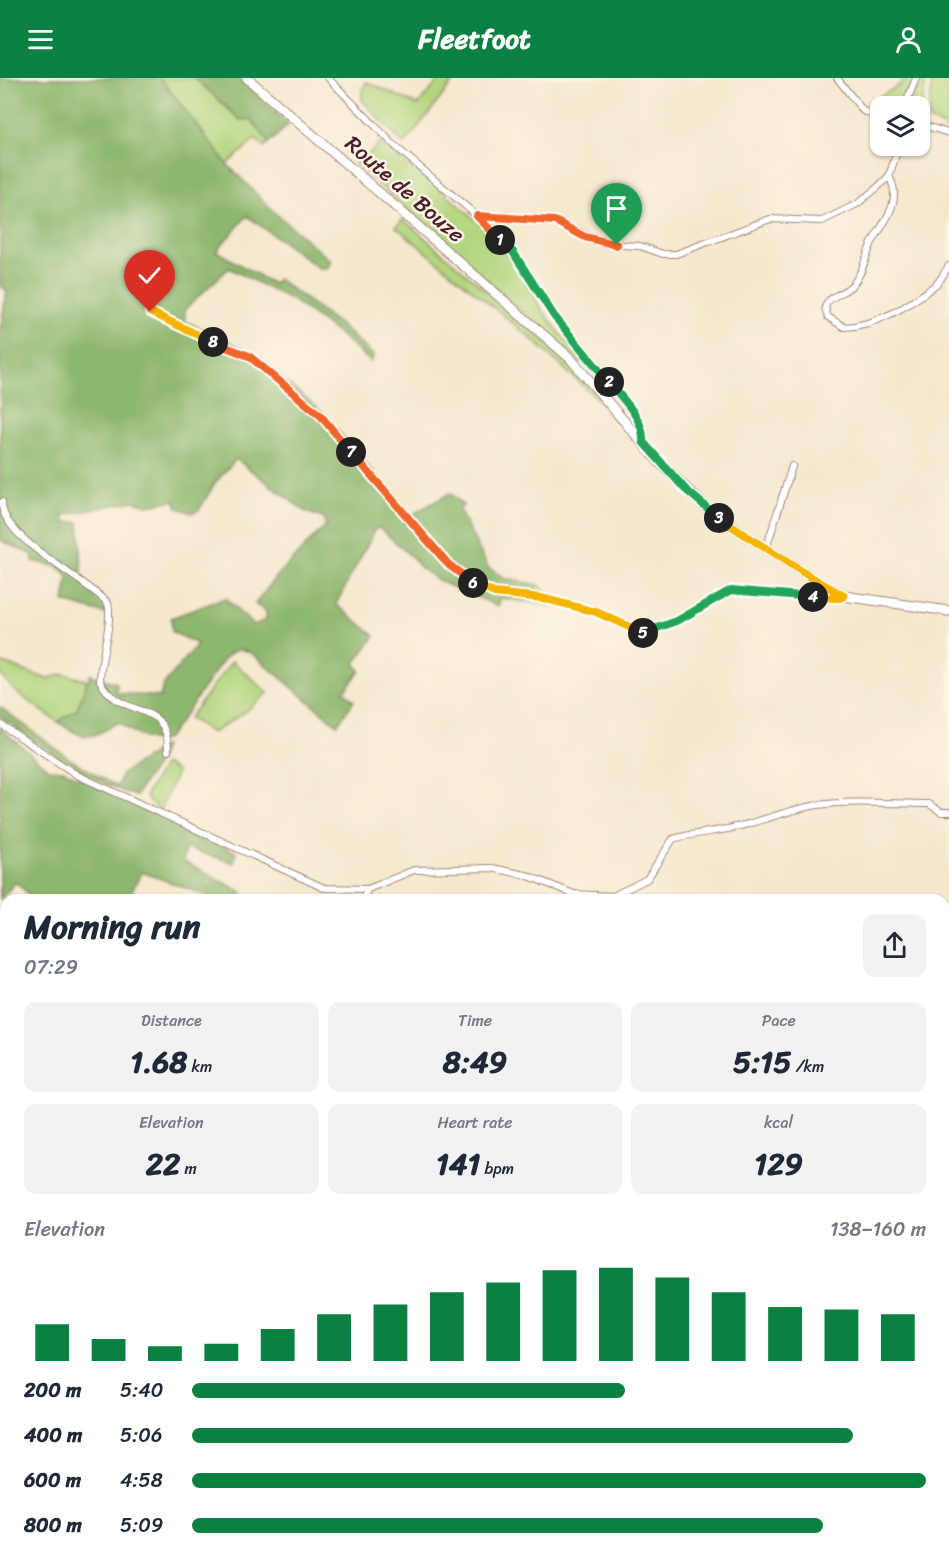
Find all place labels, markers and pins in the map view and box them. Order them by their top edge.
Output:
pin [591,183,642,245]
pin: 1 [485,225,515,255]
pin [124,250,175,312]
pin: 8 [198,327,228,357]
pin: 2 [594,367,624,397]
pin: 7 [336,437,366,467]
pin: 3 [704,503,734,533]
pin: 6 [458,568,488,598]
pin: 4 [798,582,828,612]
pin: 5 [628,618,658,648]

